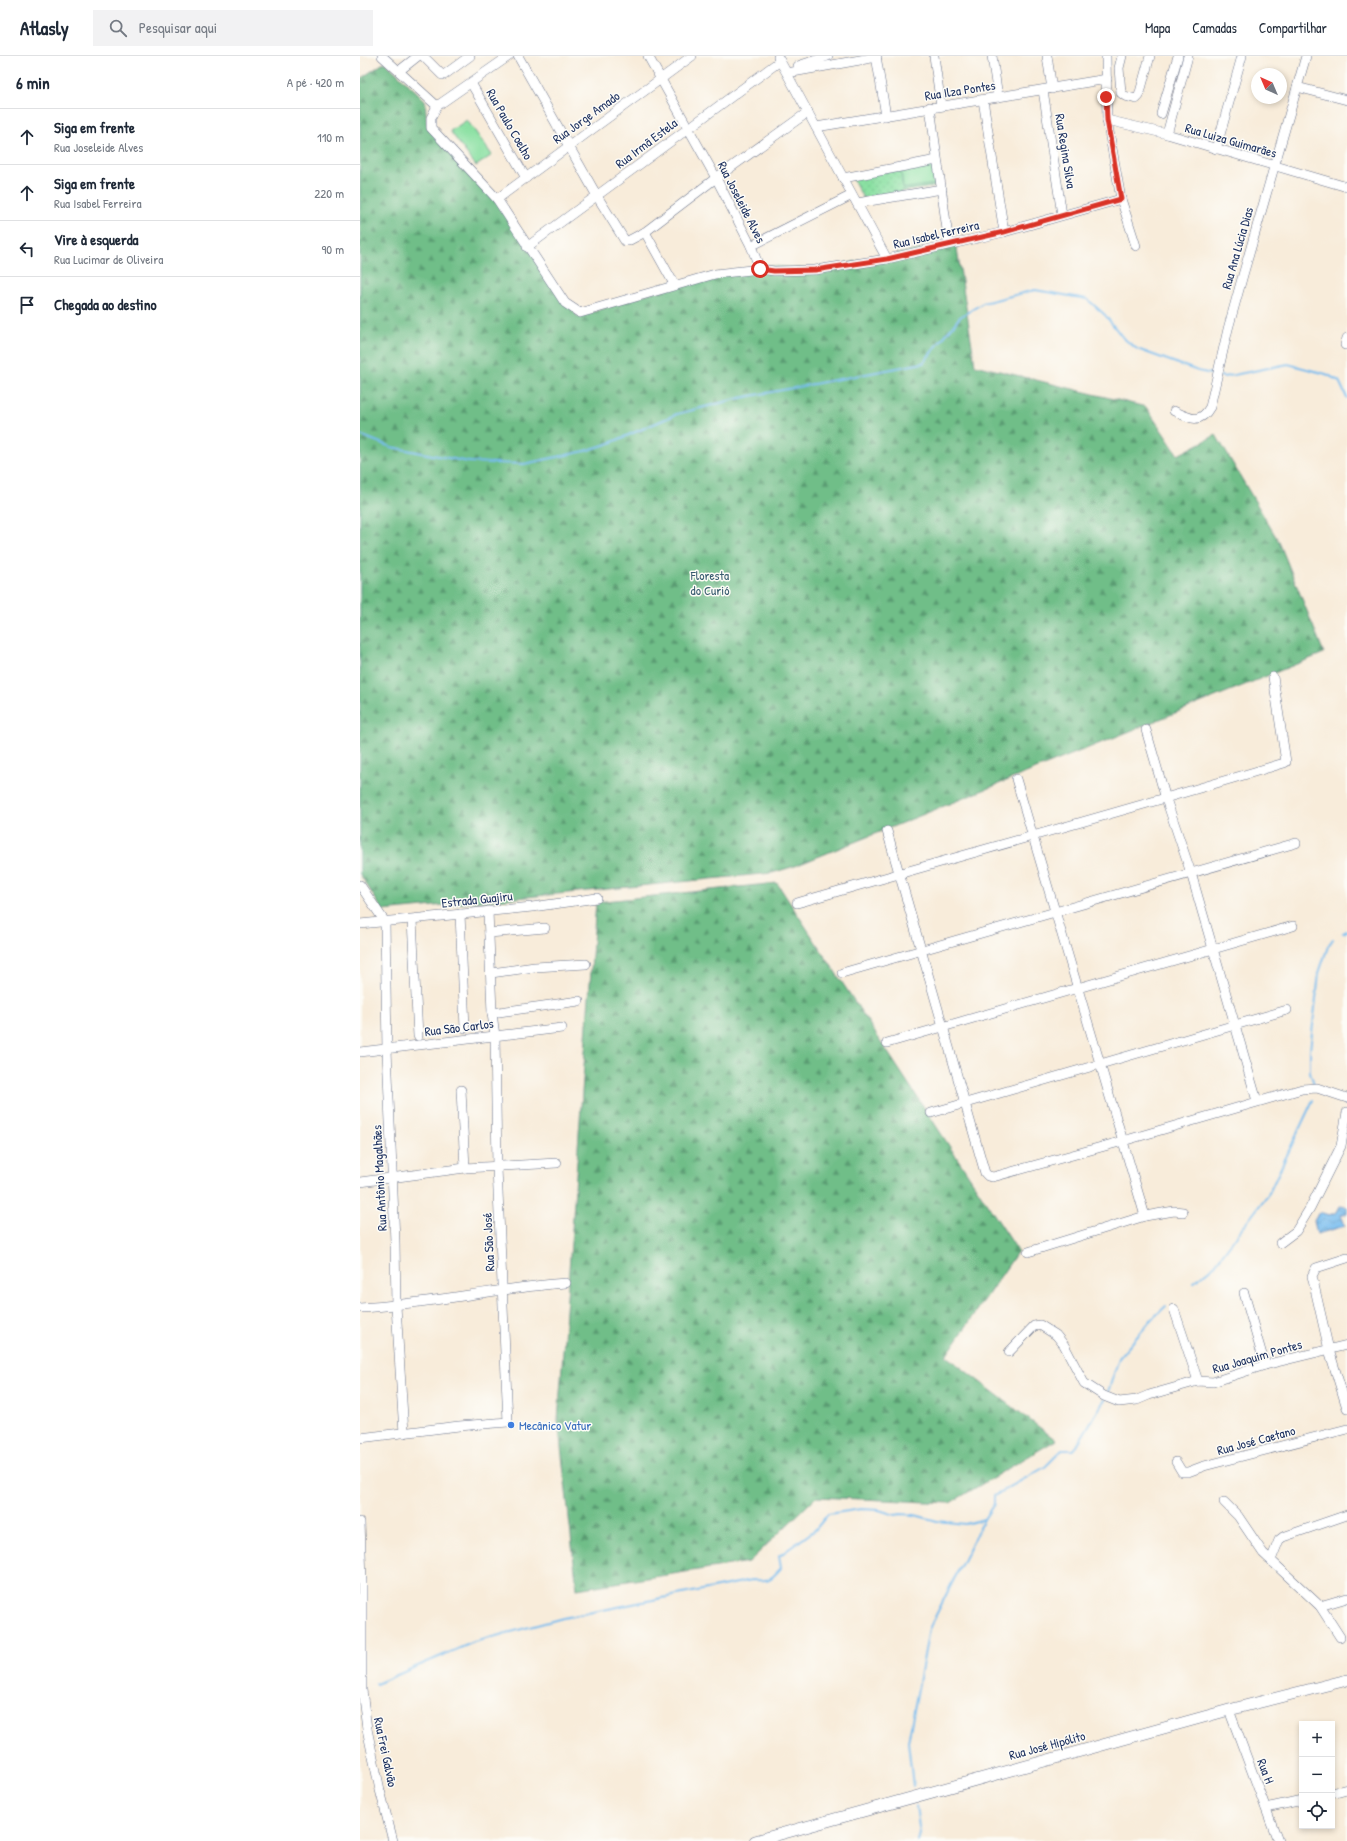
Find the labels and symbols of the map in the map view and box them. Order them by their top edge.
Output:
north arrow [1251,68,1287,104]
street label: Rua Ilza Pontes [923,76,997,104]
street label: Rua Paulo Coelho [482,85,538,163]
street label: Rua Jorge Amado [549,87,623,147]
route end [1097,88,1115,106]
street label: Rua Regina Silva [1051,112,1081,190]
street label: Rua Irmã Estela [611,114,681,172]
street label: Rua Luiza Guimarães [1183,118,1279,162]
street label: Rua Joseleide Alves [714,158,770,246]
street label: Rua Ana Lúcia Dias [1217,205,1257,291]
street label: Rua Isabel Ferreira [891,215,981,253]
route start [751,260,769,278]
park label: Floresta do Curió [690,566,729,599]
street label: Estrada Guajiru [441,886,513,912]
street label: Rua São Carlos [423,1014,495,1040]
street label: Rua Antônio Magalhães [367,1125,391,1231]
street label: Rua São José [477,1212,499,1272]
street label: Rua Joaquim Pontes [1210,1335,1304,1377]
place label: Mecânico Vatur [519,1416,591,1434]
marker: Mecânico Vatur [506,1420,516,1430]
street label: Rua José Caetano [1215,1421,1297,1459]
street label: Rua Frei Galvão [370,1716,402,1788]
street label: Rua José Hipólito [1007,1726,1087,1764]
street label: Rua H [1253,1756,1279,1786]

